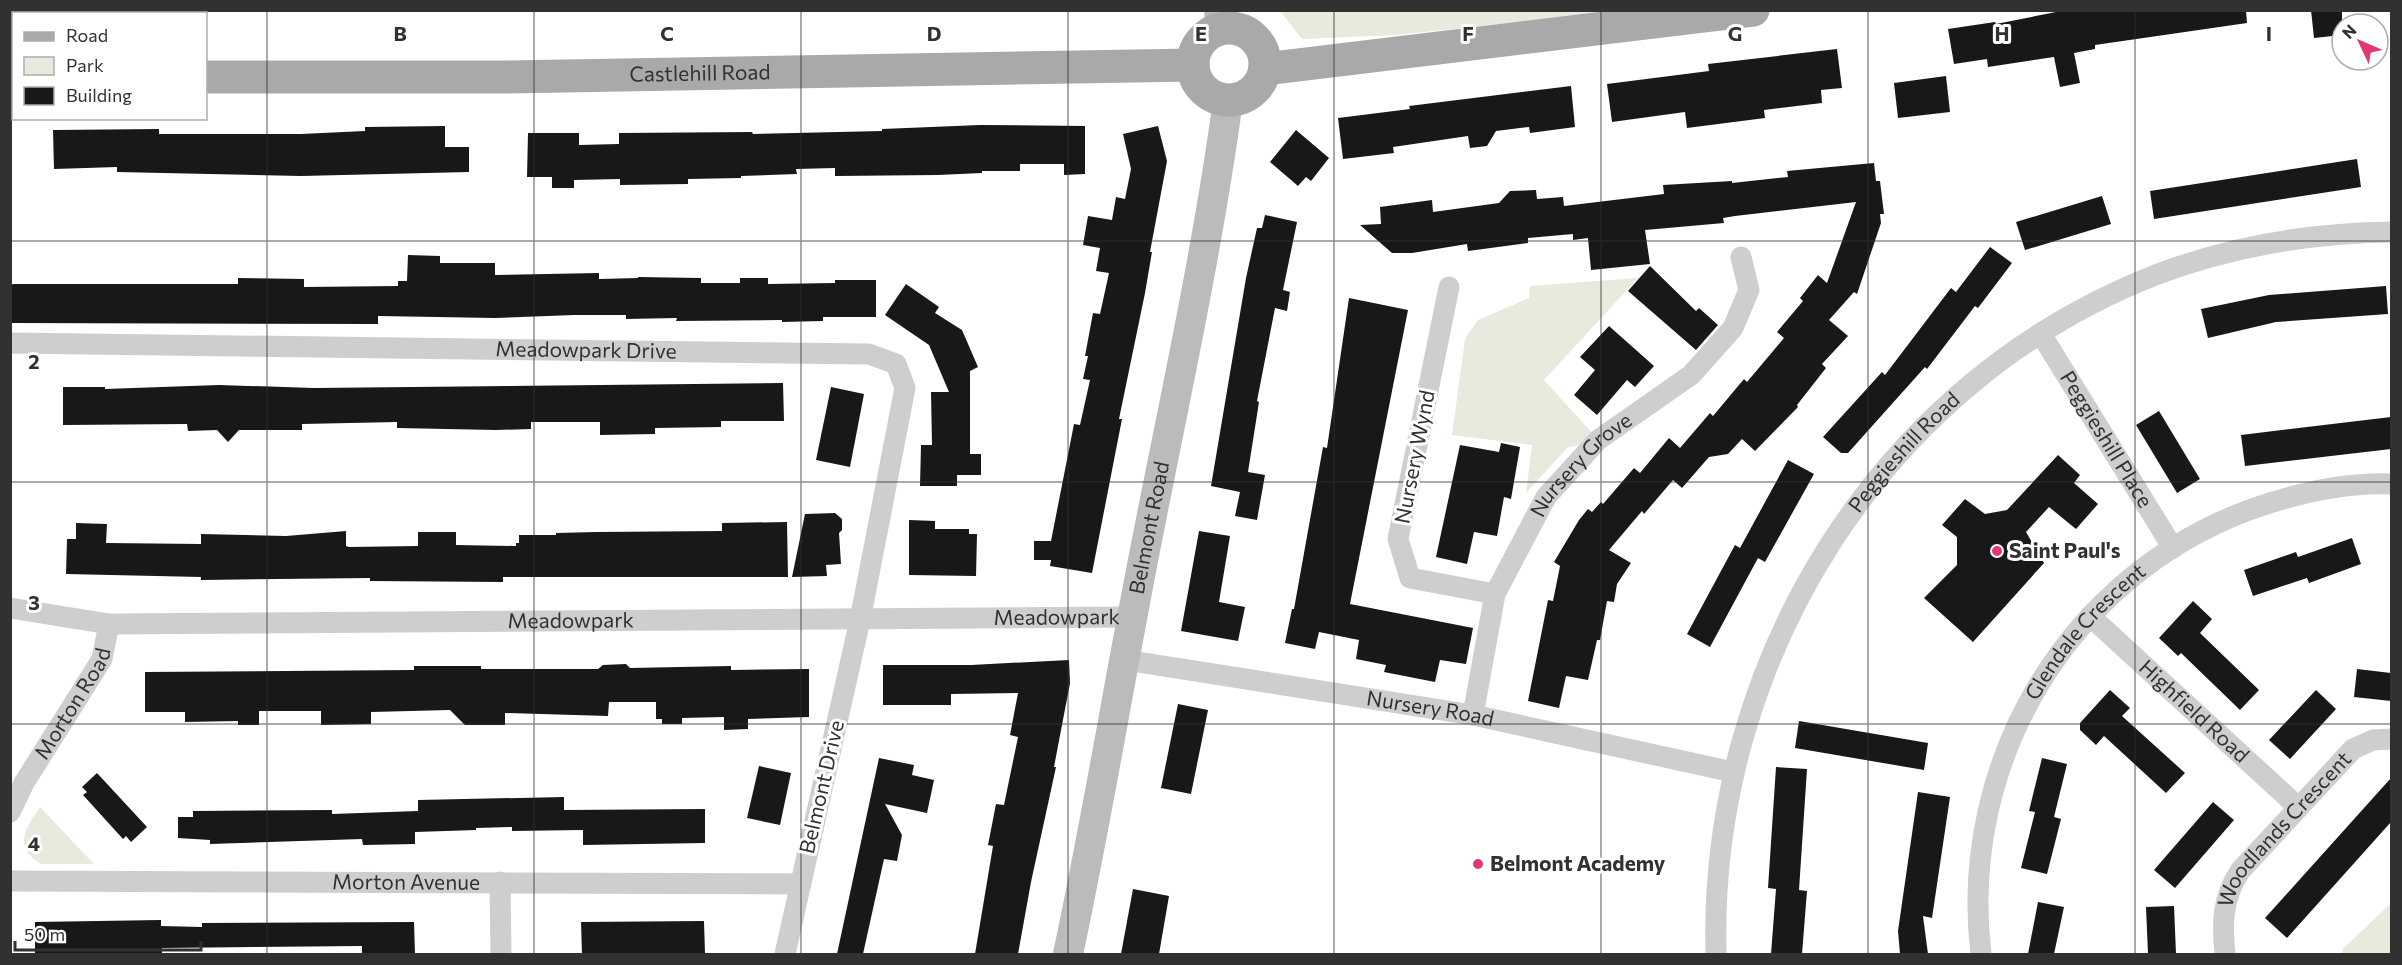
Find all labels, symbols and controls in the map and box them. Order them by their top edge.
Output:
legend [12,12,207,120]
north arrow [2330,12,2390,72]
text: N [2338,20,2360,42]
text: B [393,21,407,45]
text: C [660,21,674,45]
text: D [927,21,941,45]
text: E [1195,21,1207,45]
text: F [1462,21,1474,45]
text: G [1728,21,1742,45]
text: H [1995,21,2010,45]
text: I [2266,21,2272,45]
text: Road [66,24,108,46]
text: Park [66,54,104,76]
street label: Castlehill Road [629,58,771,86]
text: Building [66,84,132,106]
street label: Meadowpark Drive [495,335,677,363]
text: 2 [28,349,40,373]
street label: Peggieshill Place [2056,366,2159,512]
street label: Peggieshill Road [1842,386,1964,517]
street label: Nursery Wynd [1388,388,1439,525]
street label: Nursery Grove [1524,406,1636,521]
street label: Belmont Road [1123,459,1173,596]
place label: Saint Paul's [2009,537,2121,562]
marker: Saint Paul's [1990,544,2004,558]
street label: Glendale Crescent [2019,557,2150,704]
text: 3 [28,590,40,614]
street label: Meadowpark [993,603,1120,629]
street label: Meadowpark [507,606,634,632]
street label: Morton Road [28,646,115,763]
street label: Highfield Road [2135,654,2255,767]
street label: Nursery Road [1365,684,1497,730]
street label: Belmont Drive [793,717,848,856]
street label: Woodlands Crescent [2212,746,2355,910]
text: 4 [28,831,40,855]
place label: Belmont Academy [1490,850,1666,875]
marker: Belmont Academy [1471,857,1485,871]
street label: Morton Avenue [332,868,480,894]
scale bar [15,914,201,952]
text: 50 m [24,923,65,945]

